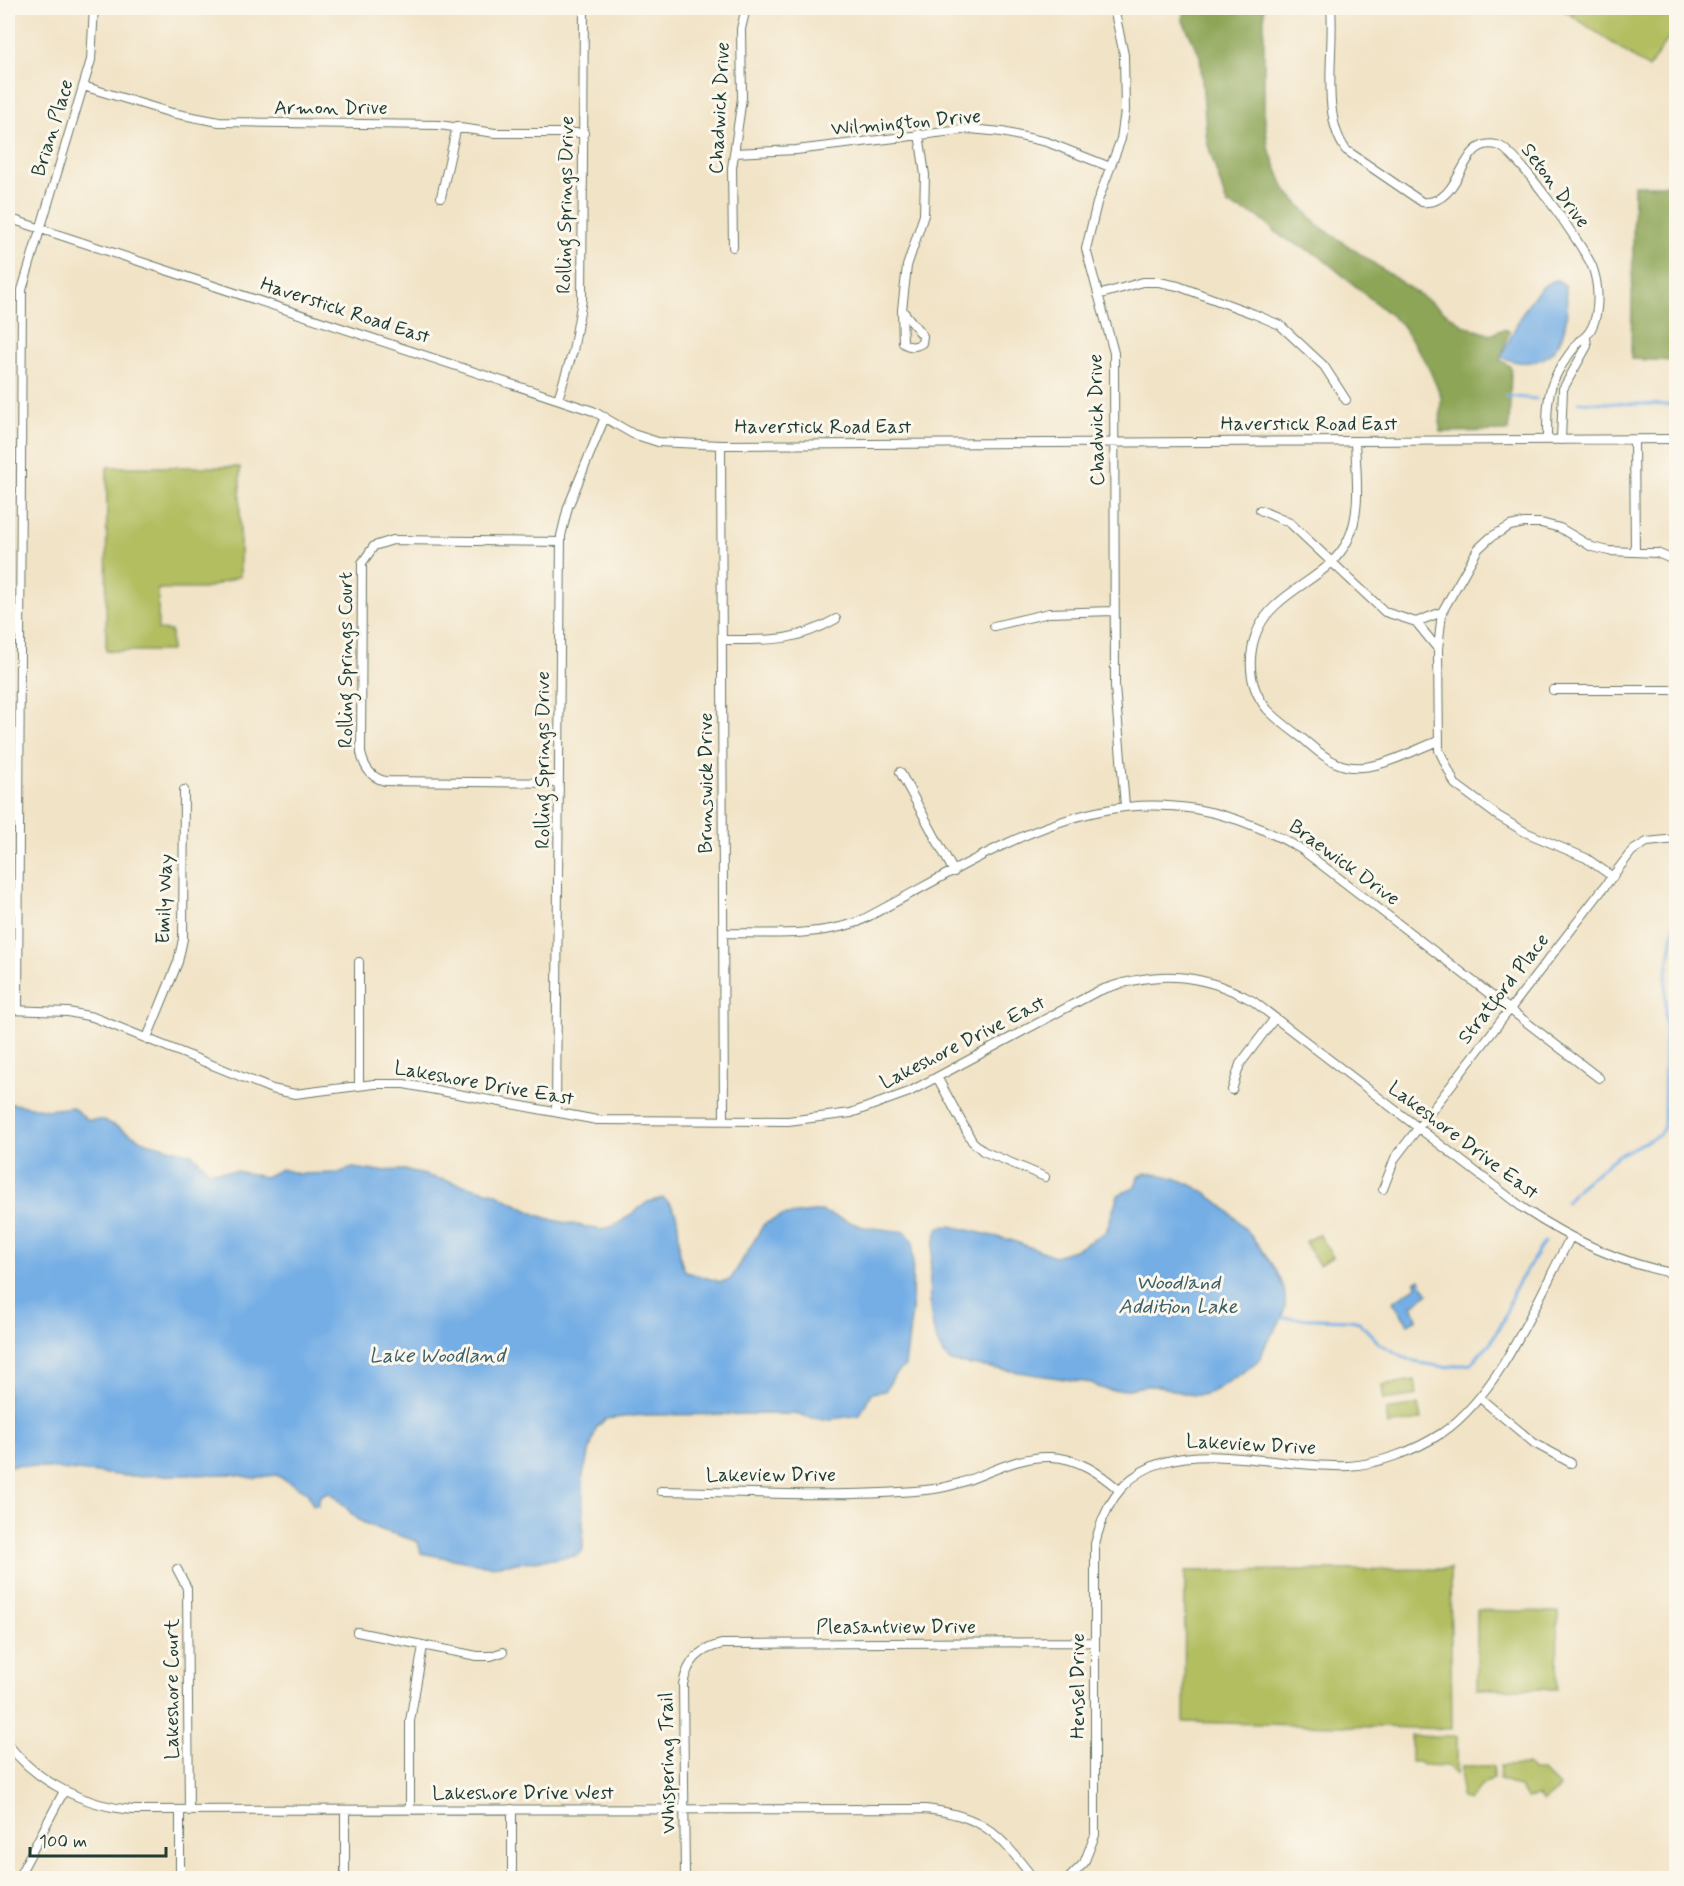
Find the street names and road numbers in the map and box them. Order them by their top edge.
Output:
street label: Chadwick Drive [703,41,737,175]
street label: Brian Place [25,76,81,180]
street label: Armon Drive [274,95,388,122]
street label: Wilmington Drive [830,103,982,145]
street label: Rolling Springs Drive [551,116,583,294]
street label: Seton Drive [1514,138,1596,234]
street label: Haverstick Road East [257,271,433,351]
street label: Chadwick Drive [1082,354,1112,486]
street label: Haverstick Road East [1221,411,1398,438]
street label: Haverstick Road East [735,414,912,441]
street label: Rolling Springs Court [333,572,362,748]
street label: Rolling Springs Drive [530,671,559,849]
street label: Brunswick Drive [693,712,720,854]
street label: Braewick Drive [1283,814,1405,912]
street label: Emily Way [150,853,180,945]
street label: Stratford Place [1452,928,1557,1051]
street label: Lakeshore Drive East [876,990,1050,1096]
street label: Lakeshore Drive East [392,1055,576,1113]
street label: Lakeshore Drive East [1382,1075,1544,1207]
street label: Lakeview Drive [1185,1428,1317,1462]
street label: Lakeview Drive [706,1462,836,1489]
street label: Pleasantview Drive [816,1614,976,1641]
street label: Lakeshore Court [159,1618,186,1760]
street label: Hensel Drive [1065,1633,1092,1739]
street label: Whispering Trail [653,1692,683,1834]
street label: Lakeshore Drive West [432,1780,614,1807]

